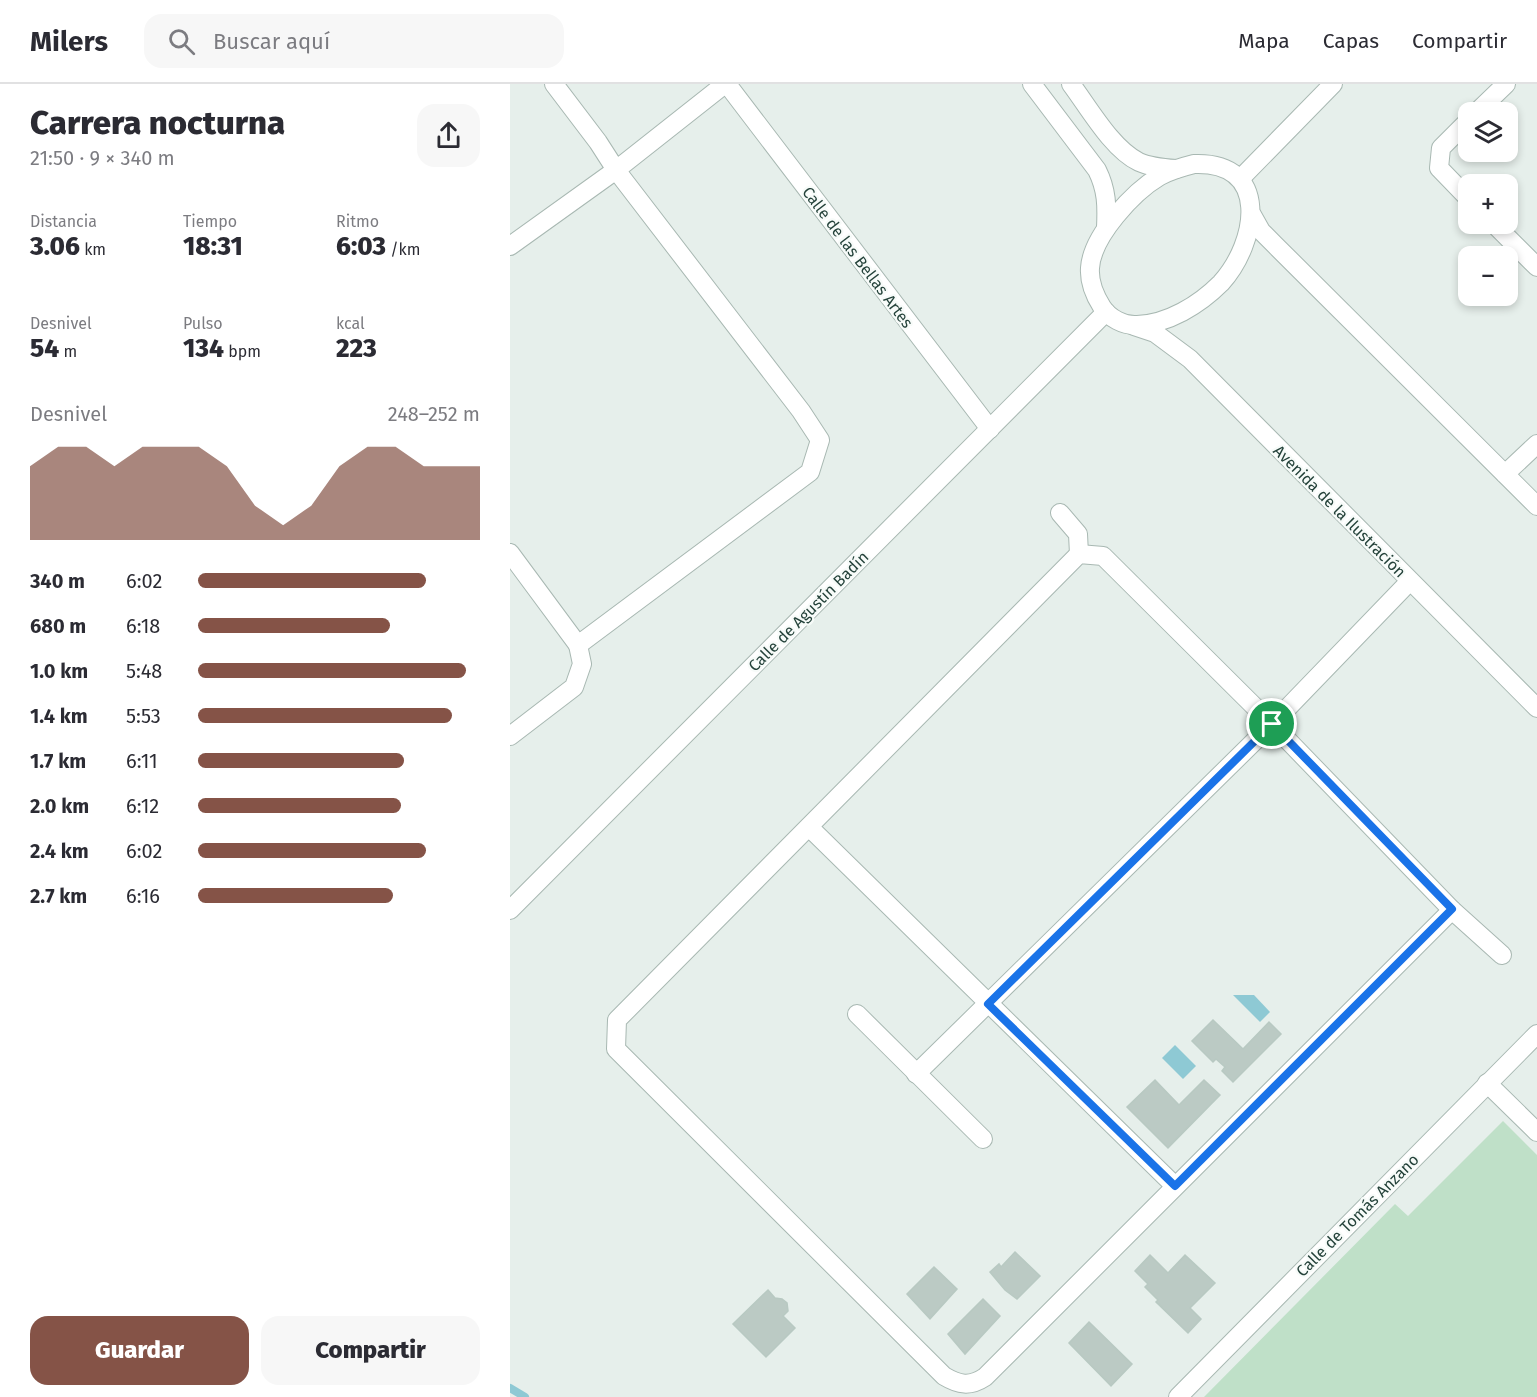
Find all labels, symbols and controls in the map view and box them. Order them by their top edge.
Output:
search box [144,14,564,68]
text: Milers [30,25,108,58]
icon: search [165,25,198,58]
text: Buscar aquí [213,28,330,55]
text: Mapa [1238,28,1290,54]
text: Capas [1323,28,1379,54]
text: Compartir [1412,28,1507,54]
map controls [1458,102,1518,306]
button: layers [1458,102,1518,162]
text: Carrera nocturna [30,103,285,143]
button: share [417,104,480,167]
text: 21:50 · 9 × 340 m [30,146,175,170]
button: + [1458,174,1518,234]
street label: Calle de las Bellas Artes [798,183,917,332]
text: Distancia [30,212,97,231]
text: Tiempo [183,212,237,231]
text: Ritmo [336,212,379,231]
text: 3.06 [30,231,80,262]
text: 18:31 [183,231,243,262]
text: 6:03 [336,231,386,262]
text: km [80,240,106,259]
text: /km [386,240,420,259]
button: − [1458,246,1518,306]
text: Desnivel [30,314,92,333]
text: Pulso [183,314,223,333]
text: kcal [336,314,365,333]
text: 54 [30,333,59,364]
text: 134 [183,333,224,364]
text: 223 [336,333,377,364]
text: m [59,342,77,361]
text: bpm [224,342,261,361]
text: Desnivel [30,402,107,426]
text: 248–252 m [388,402,480,426]
street label: Avenida de la Ilustración [1270,441,1410,581]
street label: Calle de Agustín Badín [744,547,872,675]
text: 340 m [30,569,85,593]
text: 6:02 [126,569,162,593]
text: 680 m [30,614,86,638]
text: 6:18 [126,614,160,638]
text: 1.0 km [30,659,88,683]
text: 5:48 [126,659,162,683]
pin [1246,698,1297,749]
text: 1.4 km [30,704,88,728]
text: 5:53 [126,704,161,728]
icon: arrive [1255,707,1288,740]
text: 1.7 km [30,749,86,773]
text: 6:11 [126,749,158,773]
text: 2.0 km [30,794,89,818]
text: 6:12 [126,794,159,818]
text: 2.4 km [30,839,89,863]
text: 6:02 [126,839,162,863]
text: 2.7 km [30,884,87,908]
text: 6:16 [126,884,160,908]
street label: Calle de Tomás Anzano [1292,1150,1423,1281]
button: Guardar [30,1316,249,1385]
button: Compartir [261,1316,480,1385]

